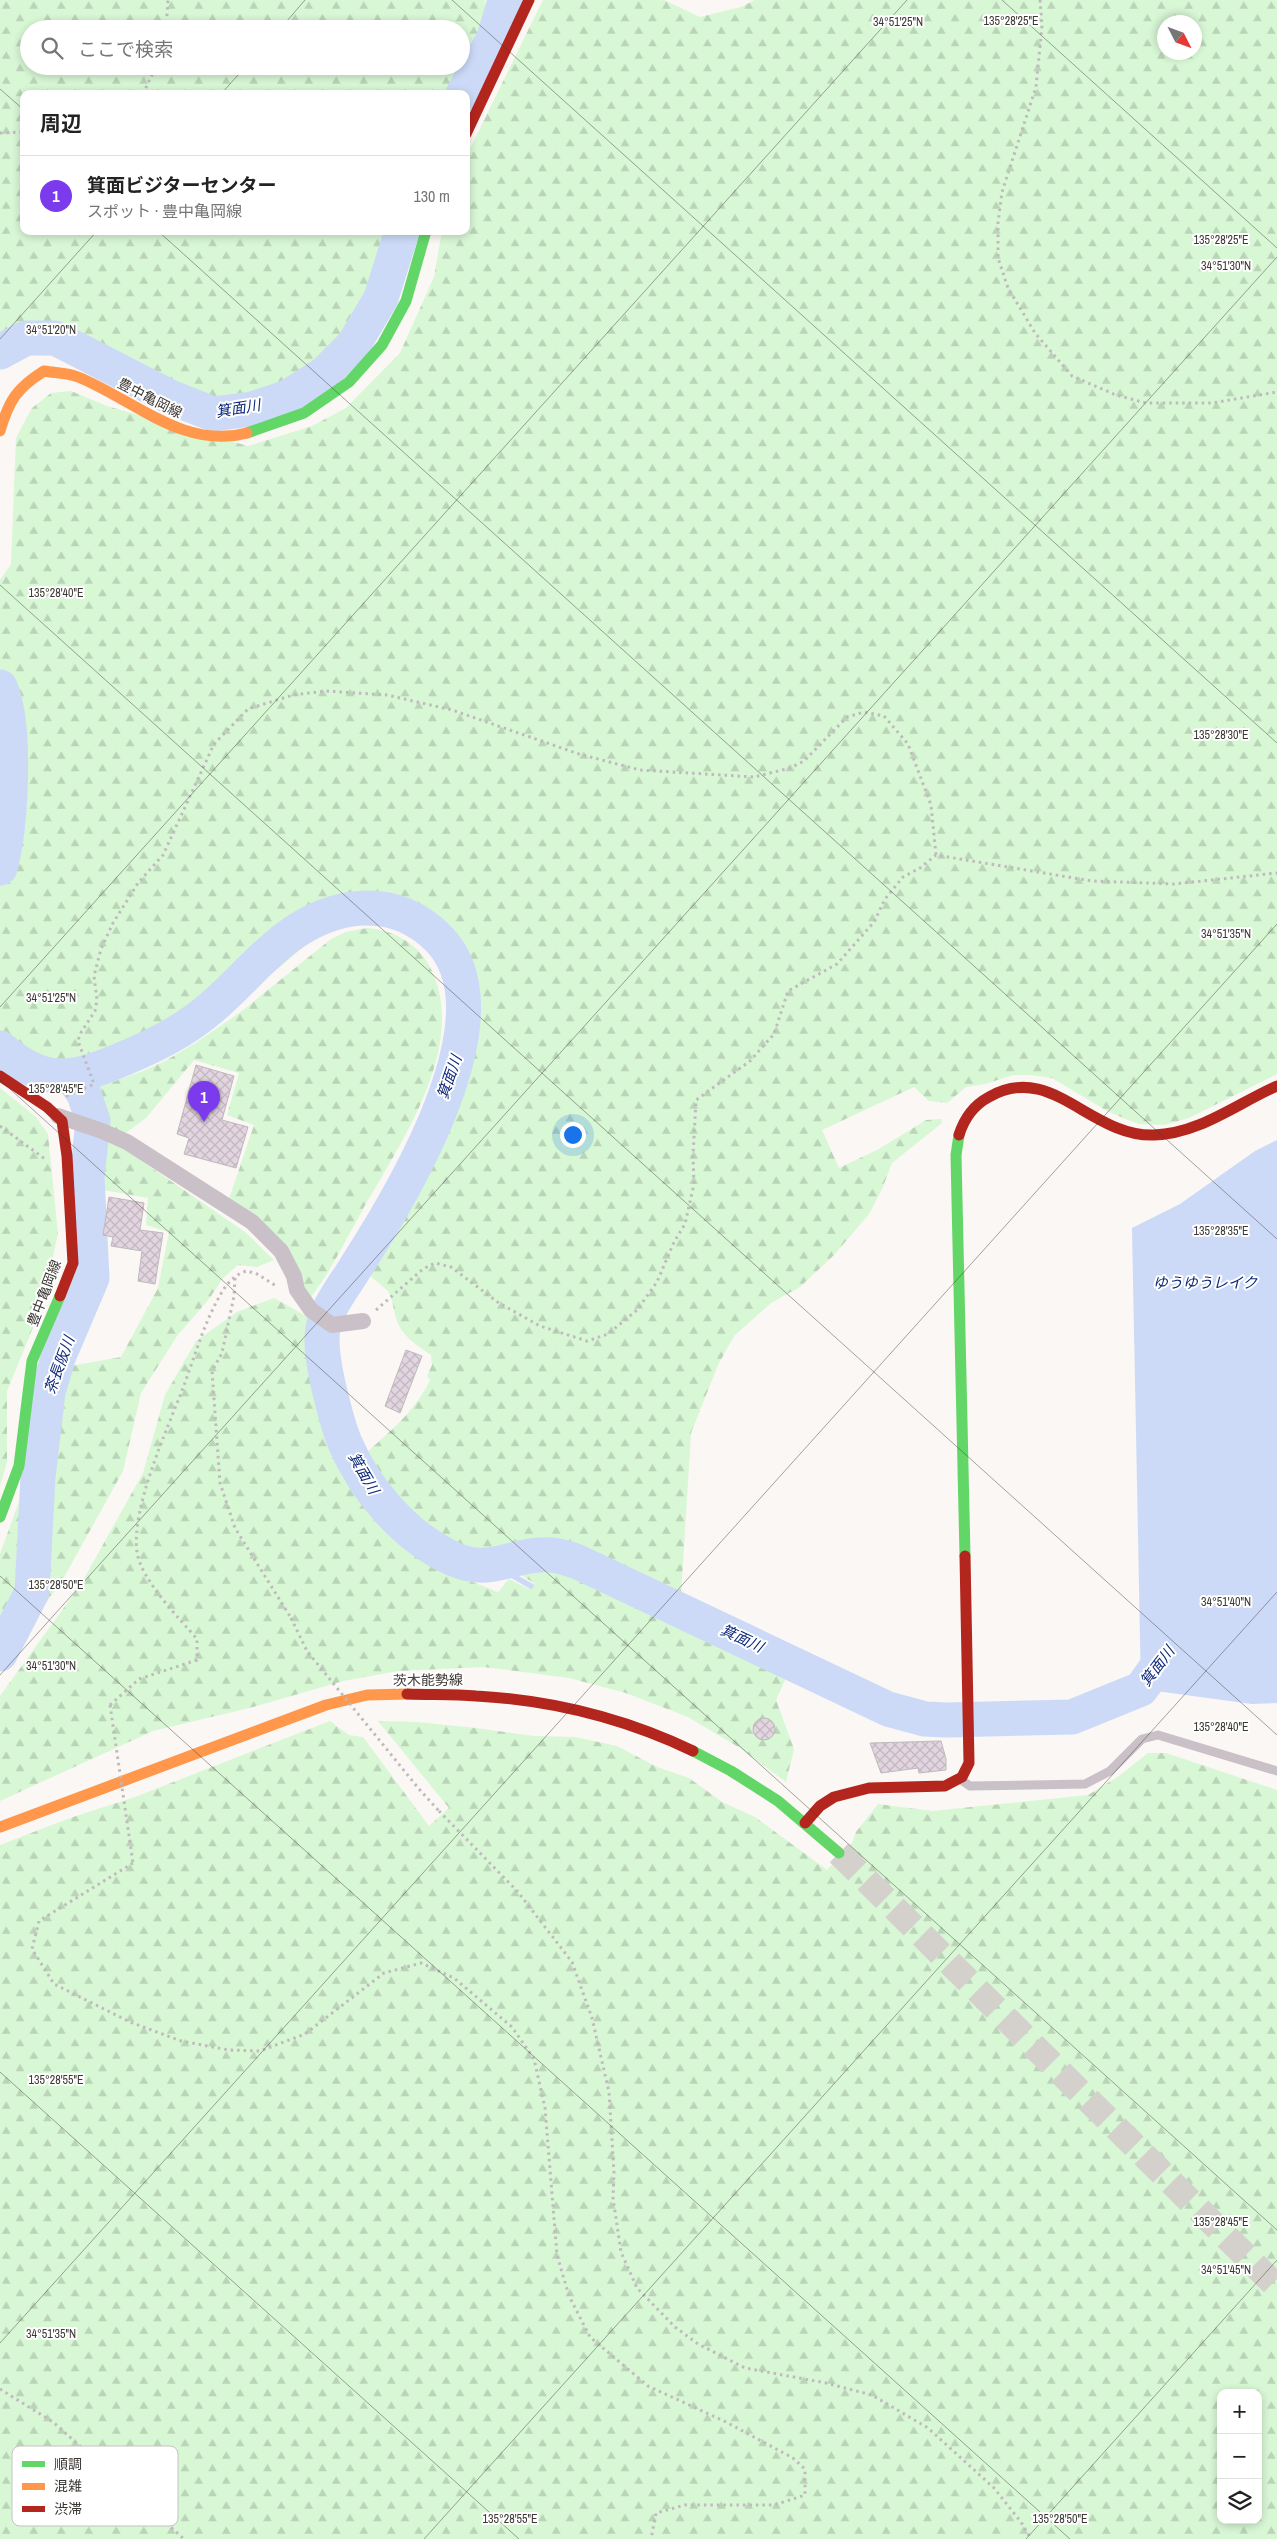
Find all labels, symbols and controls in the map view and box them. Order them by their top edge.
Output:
text: 135°28'25"E [983,13,1039,29]
text: 34°51'25"N [873,14,923,30]
north arrow [1157,15,1202,60]
search box [20,20,470,75]
icon: search [38,34,66,62]
text: ここで検索 [78,36,173,62]
text: 周辺 [40,109,82,138]
text: 箕面ビジターセンター [87,172,277,198]
text: 1 [52,185,60,207]
text: 130 m [414,185,450,207]
text: スポット · 豊中亀岡線 [87,200,242,222]
text: 135°28'25"E [1193,232,1249,248]
text: 34°51'30"N [1201,258,1251,274]
text: 34°51'20"N [26,322,76,338]
street label: 豊中亀岡線 [115,374,185,422]
water label: 箕面川 [214,394,264,422]
text: 135°28'40"E [28,585,84,601]
text: 135°28'30"E [1193,727,1249,743]
text: 34°51'35"N [1201,926,1251,942]
text: 34°51'25"N [26,990,76,1006]
water label: 箕面川 [432,1050,467,1102]
text: 135°28'45"E [28,1081,84,1097]
pin: 1 [188,1081,220,1122]
your location [560,1122,586,1148]
text: 135°28'35"E [1193,1223,1249,1239]
street label: 豊中亀岡線 [23,1257,65,1329]
water label: ゆうゆうレイク [1153,1272,1258,1293]
water label: 茶長阪川 [39,1331,80,1397]
water label: 箕面川 [344,1448,385,1499]
text: 135°28'50"E [28,1577,84,1593]
text: 34°51'40"N [1201,1594,1251,1610]
water label: 箕面川 [717,1619,769,1658]
water label: 箕面川 [1135,1640,1180,1690]
text: 34°51'30"N [26,1658,76,1674]
street label: 茨木能勢線 [393,1670,463,1690]
text: 135°28'40"E [1193,1719,1249,1735]
text: 135°28'55"E [28,2072,84,2088]
text: 135°28'45"E [1193,2214,1249,2230]
text: 34°51'45"N [1201,2262,1251,2278]
text: 34°51'35"N [26,2326,76,2342]
map controls [1217,2389,1262,2524]
button: + [1217,2389,1262,2434]
button: − [1217,2434,1262,2479]
legend [12,2446,178,2526]
text: 順調 [54,2455,82,2473]
text: 混雑 [54,2477,82,2495]
button: layers [1217,2479,1262,2524]
text: 渋滞 [54,2500,82,2518]
text: 135°28'55"E [482,2511,538,2527]
text: 135°28'50"E [1032,2511,1088,2527]

